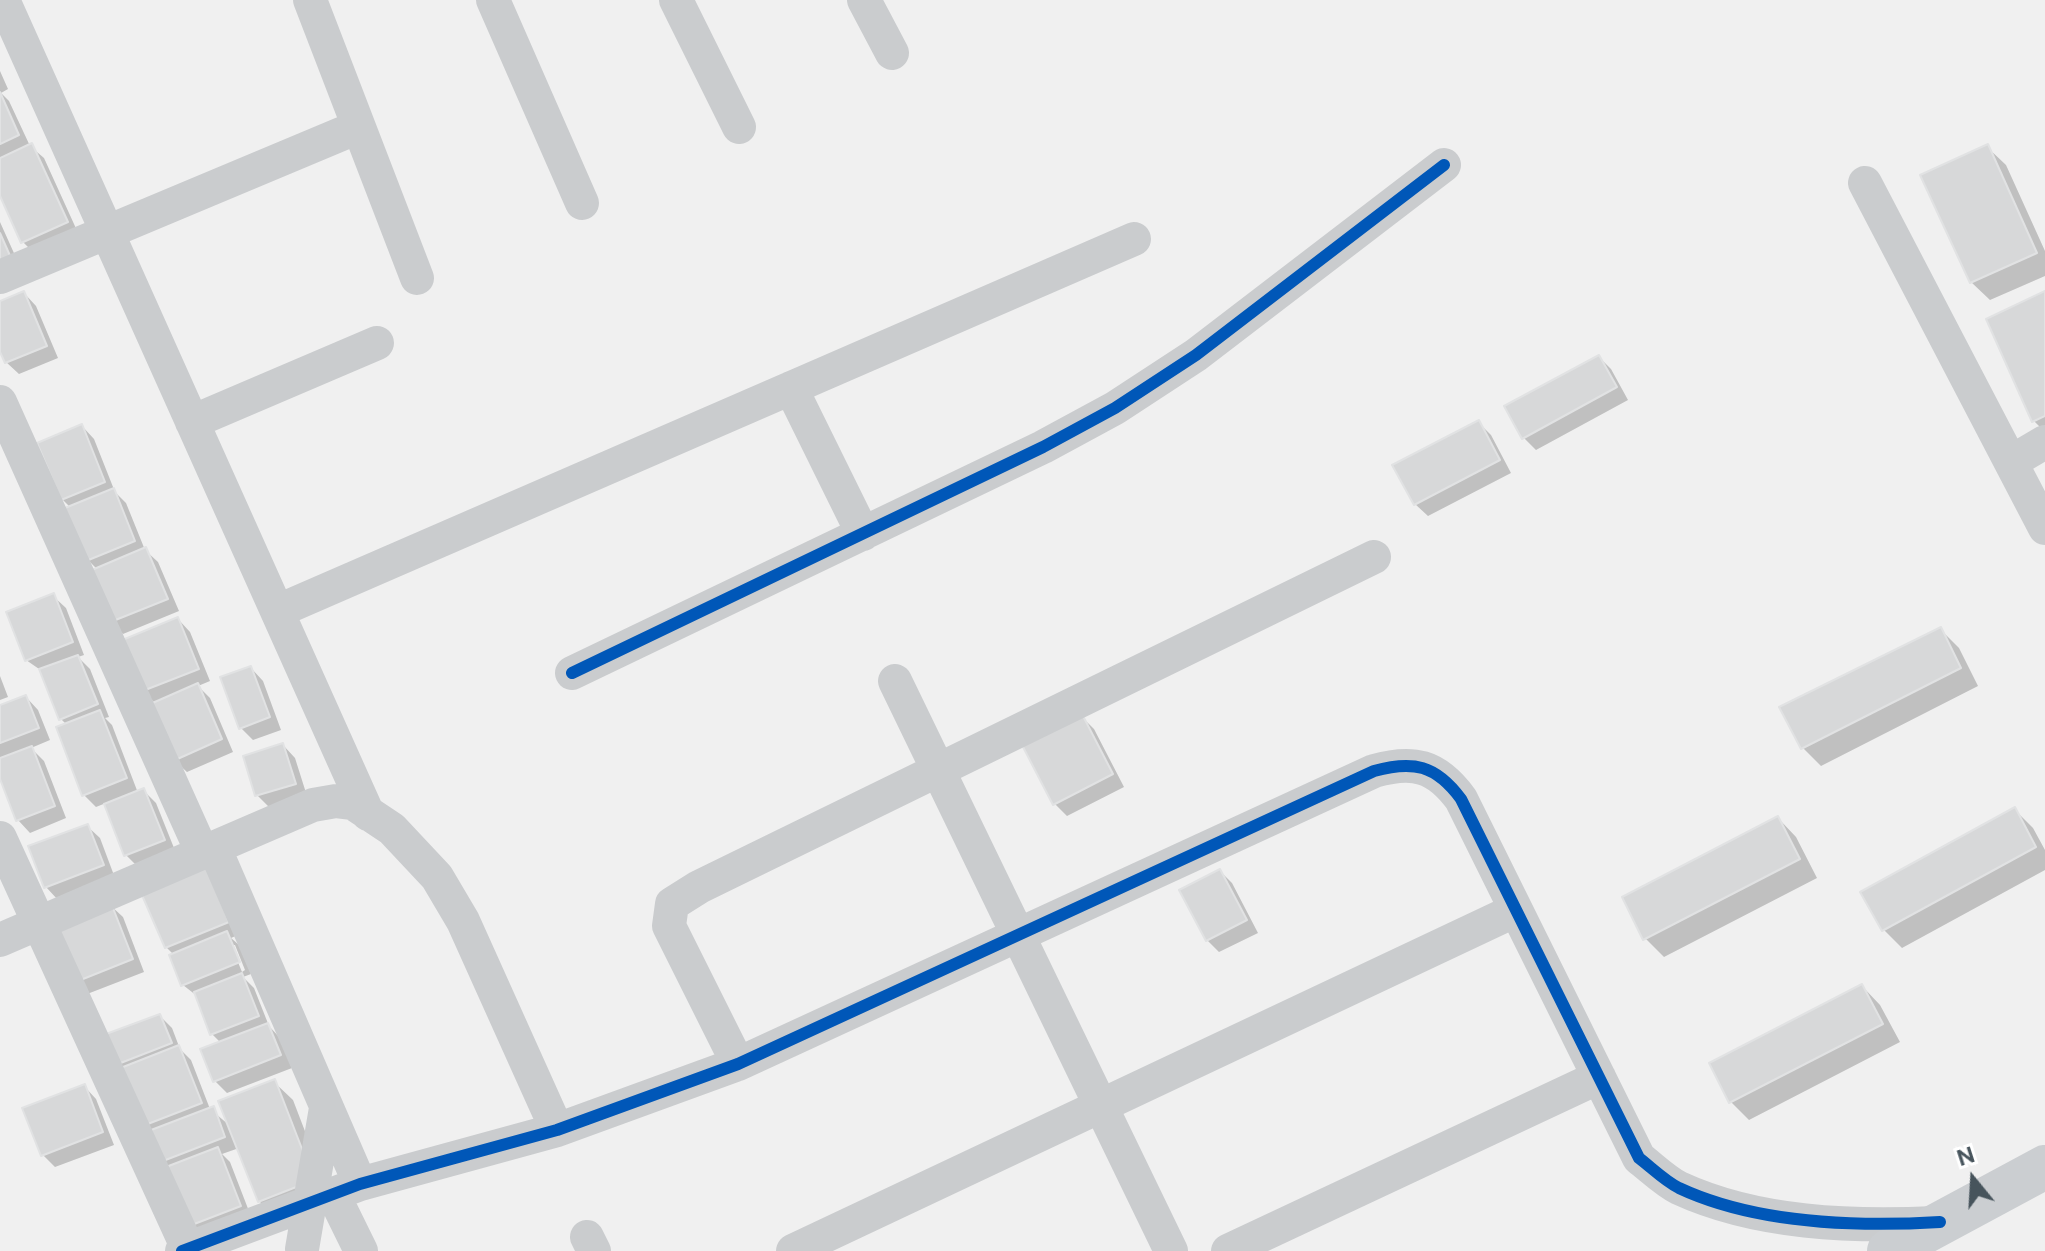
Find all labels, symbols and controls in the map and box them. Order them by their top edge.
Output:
north arrow [1933,1139,2013,1219]
text: N [1953,1141,1978,1171]

